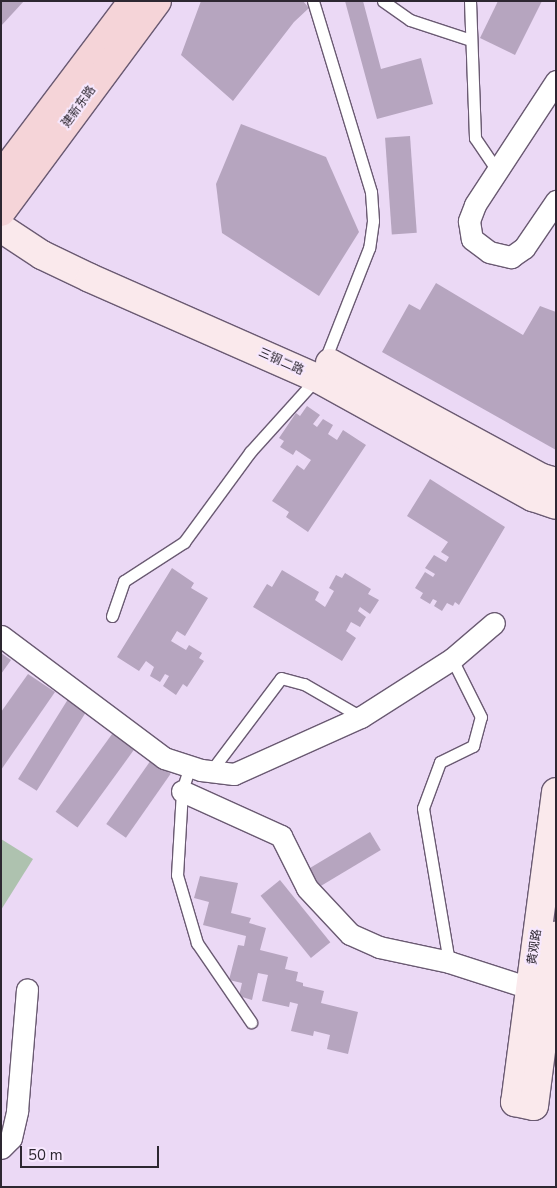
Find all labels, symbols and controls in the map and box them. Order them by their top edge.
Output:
street label: 建新东路 [59,83,99,131]
street label: 三钢二路 [256,346,306,378]
street label: 黄观路 [525,928,545,966]
scale bar [22,1136,161,1168]
text: 50 m [28,1145,63,1165]

